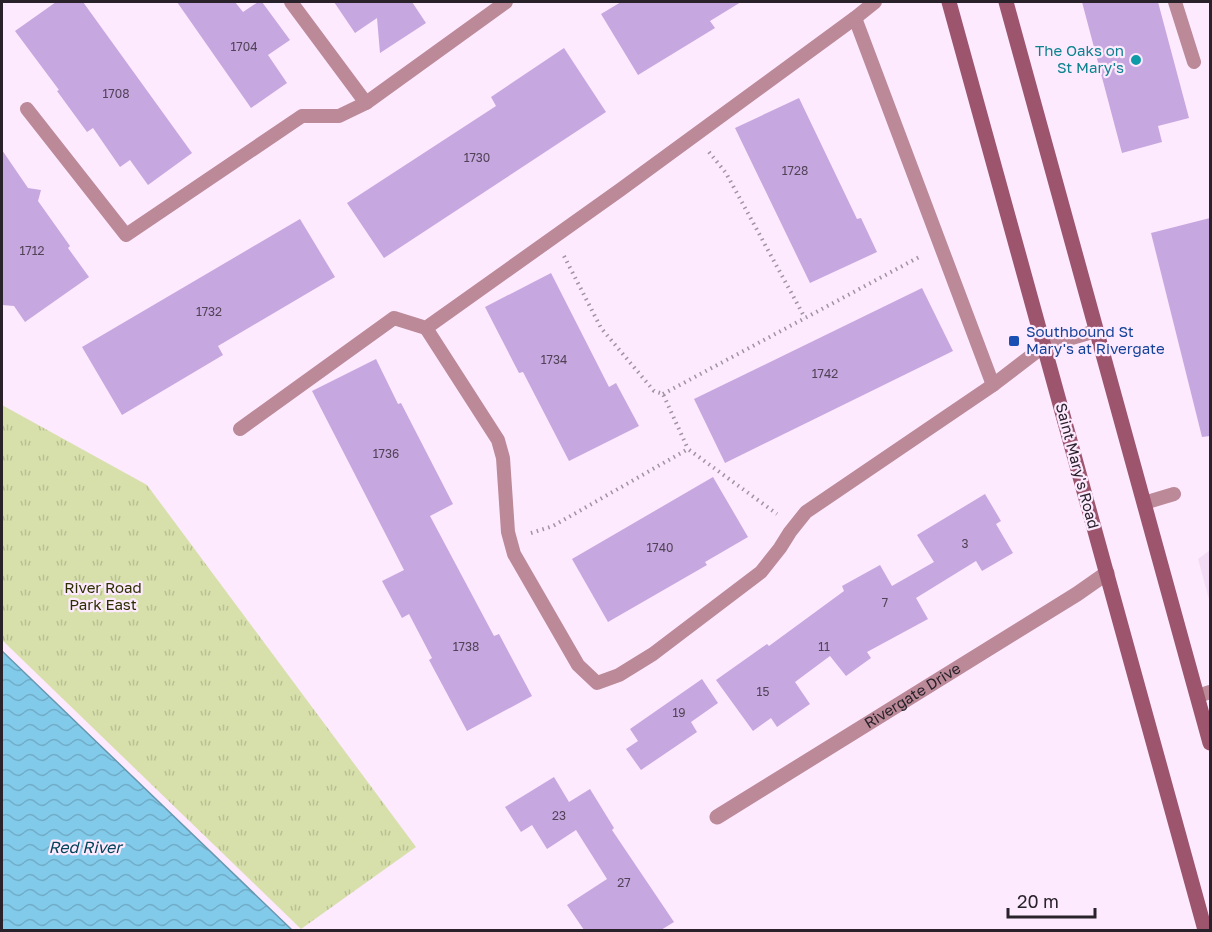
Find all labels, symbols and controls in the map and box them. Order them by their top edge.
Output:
house number: 1704 [231,39,257,54]
place label: The Oaks on St Mary's [1035,41,1124,76]
marker: The Oaks on St Mary's [1129,53,1143,67]
house number: 1708 [103,86,129,101]
house number: 1730 [464,150,490,165]
house number: 1728 [782,163,808,178]
house number: 1712 [20,243,45,258]
house number: 1732 [196,304,222,319]
place label: Southbound St Mary's at Rivergate [1026,322,1165,357]
marker: Southbound St Mary's at Rivergate [1007,334,1021,348]
house number: 1734 [541,352,567,367]
house number: 1742 [812,366,838,381]
street label: Saint Mary's Road [1053,401,1103,531]
house number: 1736 [373,446,399,461]
house number: 3 [961,536,969,551]
house number: 1740 [647,540,673,555]
park label: River Road Park East [64,578,142,613]
house number: 7 [882,595,888,610]
house number: 1738 [453,639,479,654]
house number: 11 [818,639,830,654]
street label: Rivergate Drive [860,658,964,732]
house number: 15 [757,684,769,699]
house number: 19 [672,705,686,720]
house number: 23 [552,808,566,823]
water label: Red River [48,837,124,857]
house number: 27 [617,875,631,890]
scale bar [1008,881,1095,919]
text: 20 m [1017,890,1059,912]

